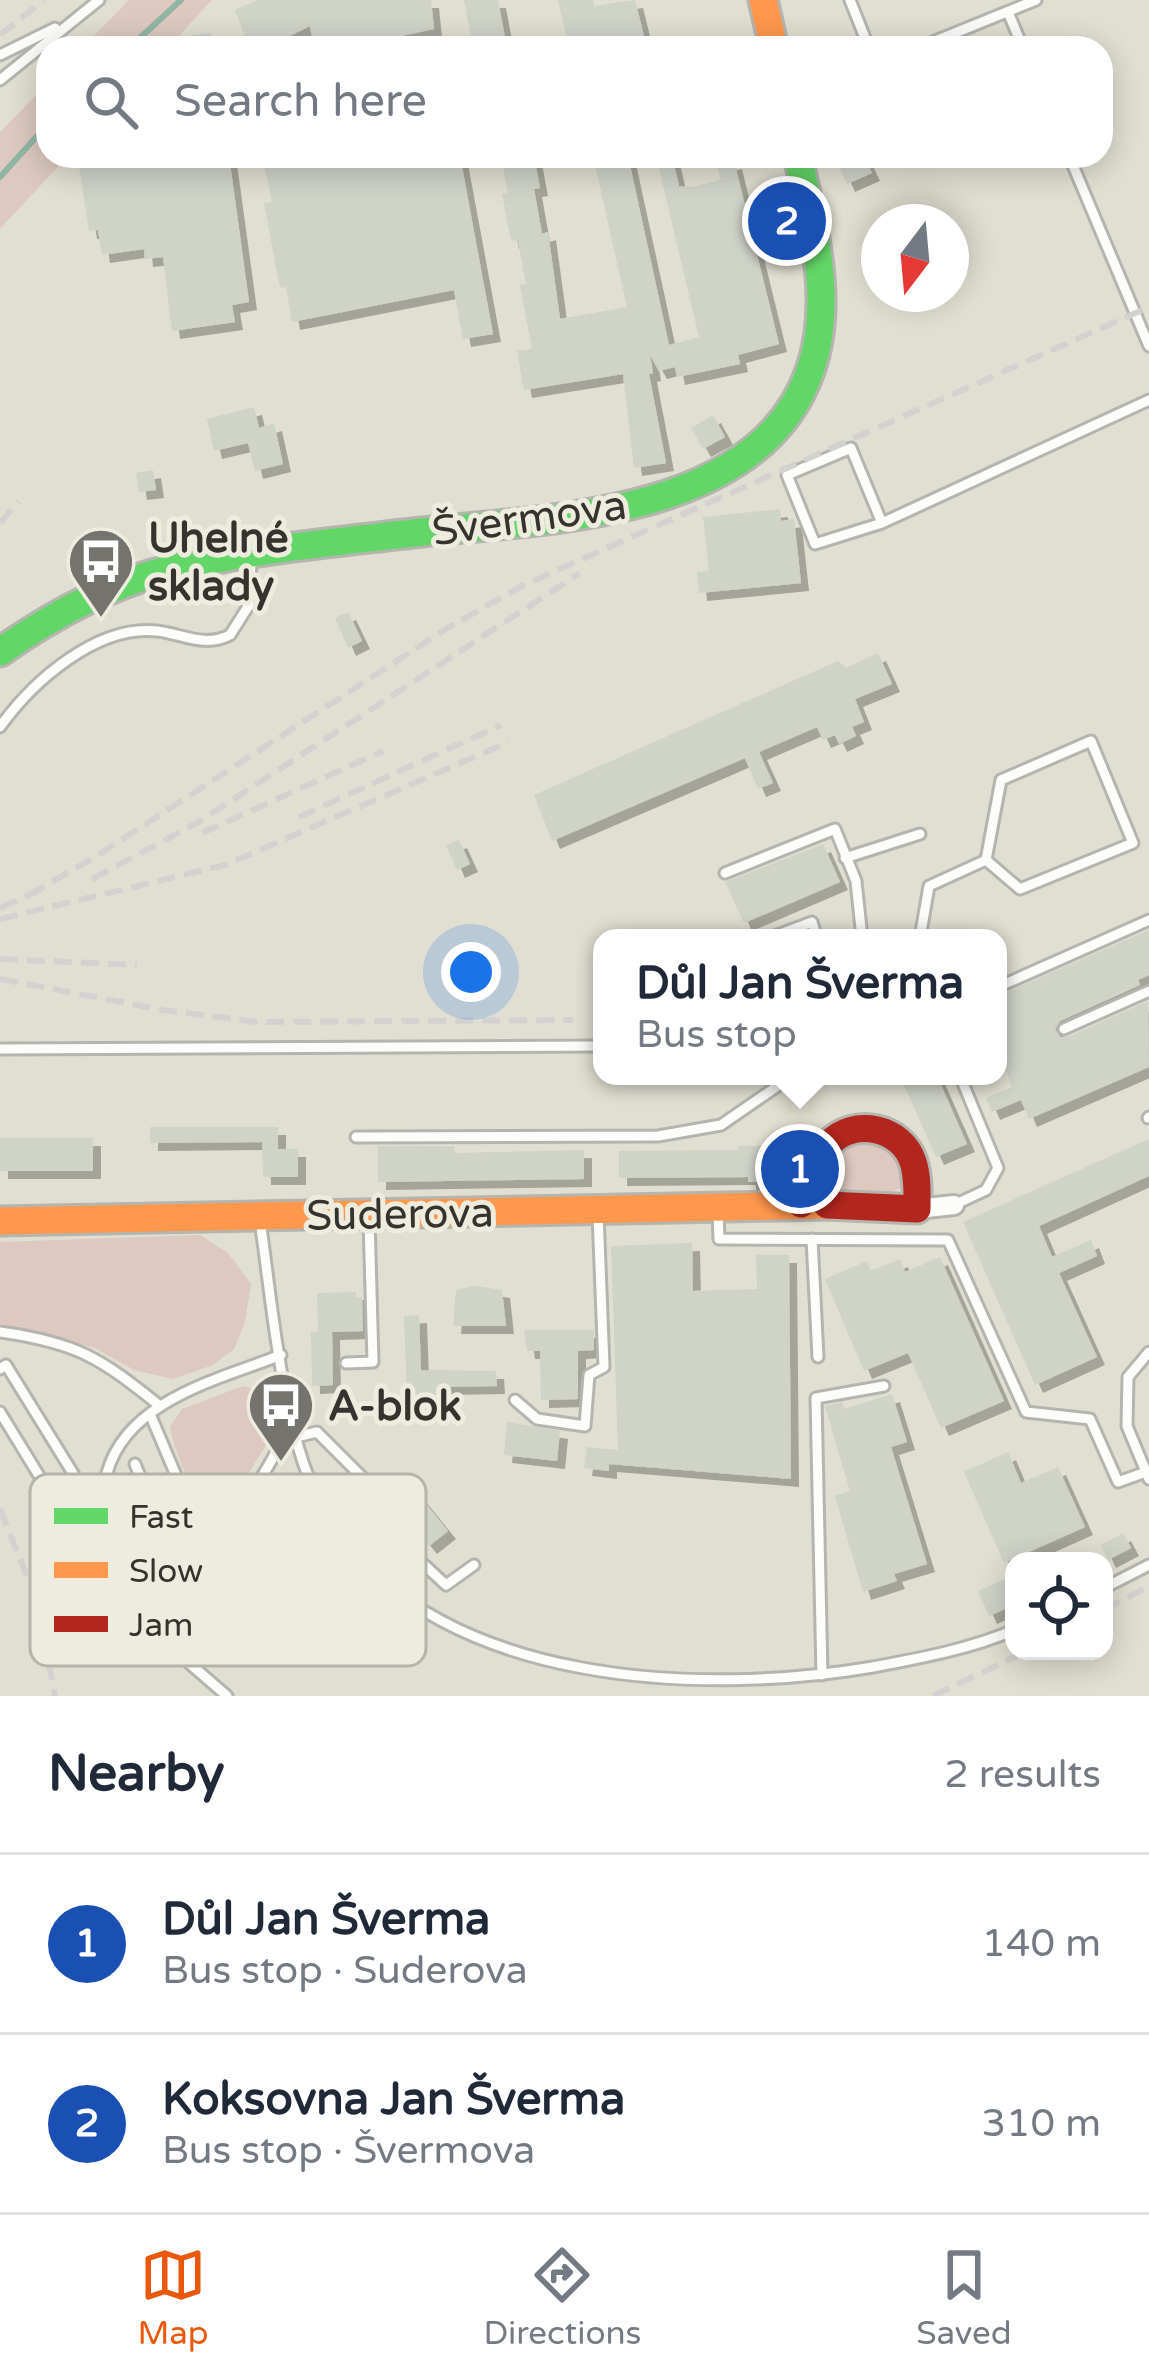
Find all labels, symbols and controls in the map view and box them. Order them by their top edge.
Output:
search box [36,36,1113,168]
icon: search [78,69,144,135]
text: Search here [174,75,427,129]
pin: 2 [748,176,826,266]
north arrow [861,204,969,312]
street label: Švermova [429,480,630,557]
place label: Uhelné sklady [148,513,288,612]
bus stop icon: Uhelné sklady [66,526,136,620]
popup [593,929,1007,1085]
your location [441,942,501,1002]
text: Důl Jan Šverma [636,957,964,1011]
text: Bus stop [636,1011,797,1058]
pin: 1 [761,1124,839,1214]
street label: Suderova [306,1187,494,1242]
bus stop icon: A-blok [246,1370,316,1464]
place label: A-blok [328,1381,461,1432]
legend [30,1474,426,1666]
text: Fast [129,1498,193,1537]
text: Slow [129,1552,203,1591]
map controls [1005,1552,1113,1660]
button: locate [1005,1552,1113,1660]
text: Jam [129,1606,193,1645]
text: Nearby [48,1743,225,1805]
text: 2 results [944,1751,1101,1798]
text: Důl Jan Šverma [162,1893,490,1947]
text: 1 [75,1920,99,1967]
text: 140 m [982,1920,1101,1967]
text: Bus stop · Suderova [162,1947,528,1994]
text: Koksovna Jan Šverma [162,2073,625,2127]
text: 2 [75,2100,99,2147]
text: 310 m [982,2100,1101,2147]
text: Bus stop · Švermova [162,2127,535,2174]
tab: Map [137,2242,209,2353]
tab: Directions [483,2242,641,2353]
tab: Saved [916,2242,1012,2353]

